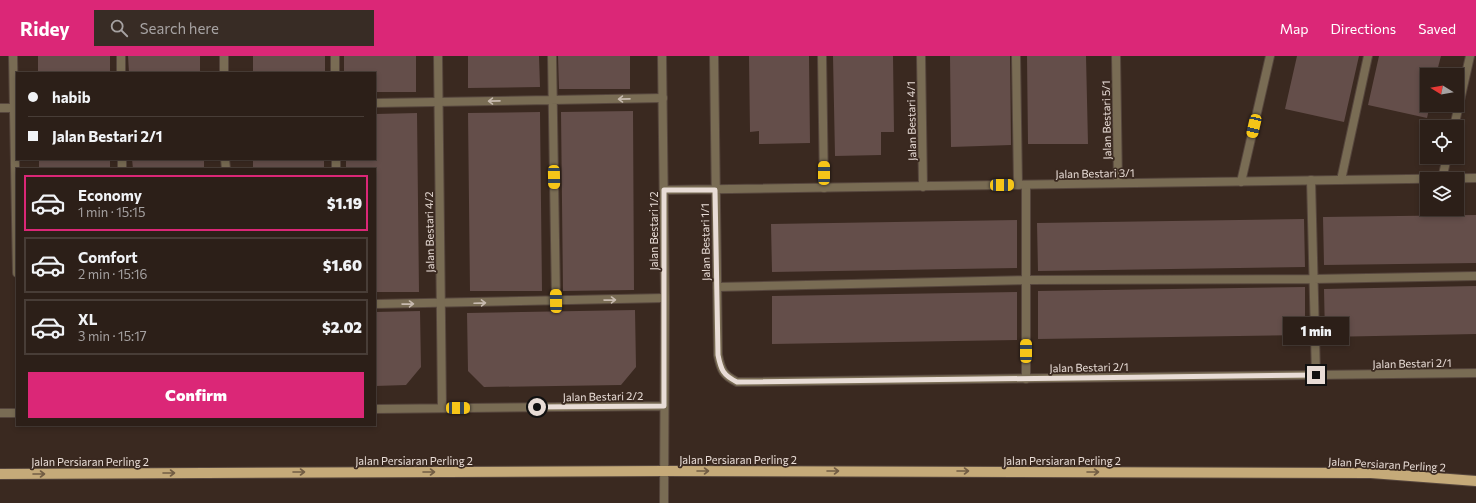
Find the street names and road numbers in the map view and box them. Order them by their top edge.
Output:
street label: Jalan Bestari 5/1 [1099,80,1114,160]
street label: Jalan Bestari 4/1 [904,81,919,161]
street label: Jalan Bestari 3/1 [1055,166,1135,181]
street label: Jalan Bestari 4/2 [422,191,437,273]
street label: Jalan Bestari 1/2 [647,191,661,271]
street label: Jalan Bestari 1/1 [698,203,713,281]
street label: Jalan Bestari 2/1 [1372,356,1452,371]
street label: Jalan Bestari 2/1 [1049,360,1129,375]
street label: Jalan Bestari 2/2 [563,389,643,404]
street label: Jalan Persiaran Perling 2 [679,453,797,467]
street label: Jalan Persiaran Perling 2 [355,454,473,468]
street label: Jalan Persiaran Perling 2 [1003,454,1121,468]
street label: Jalan Persiaran Perling 2 [1328,454,1446,475]
street label: Jalan Persiaran Perling 2 [31,455,149,469]

